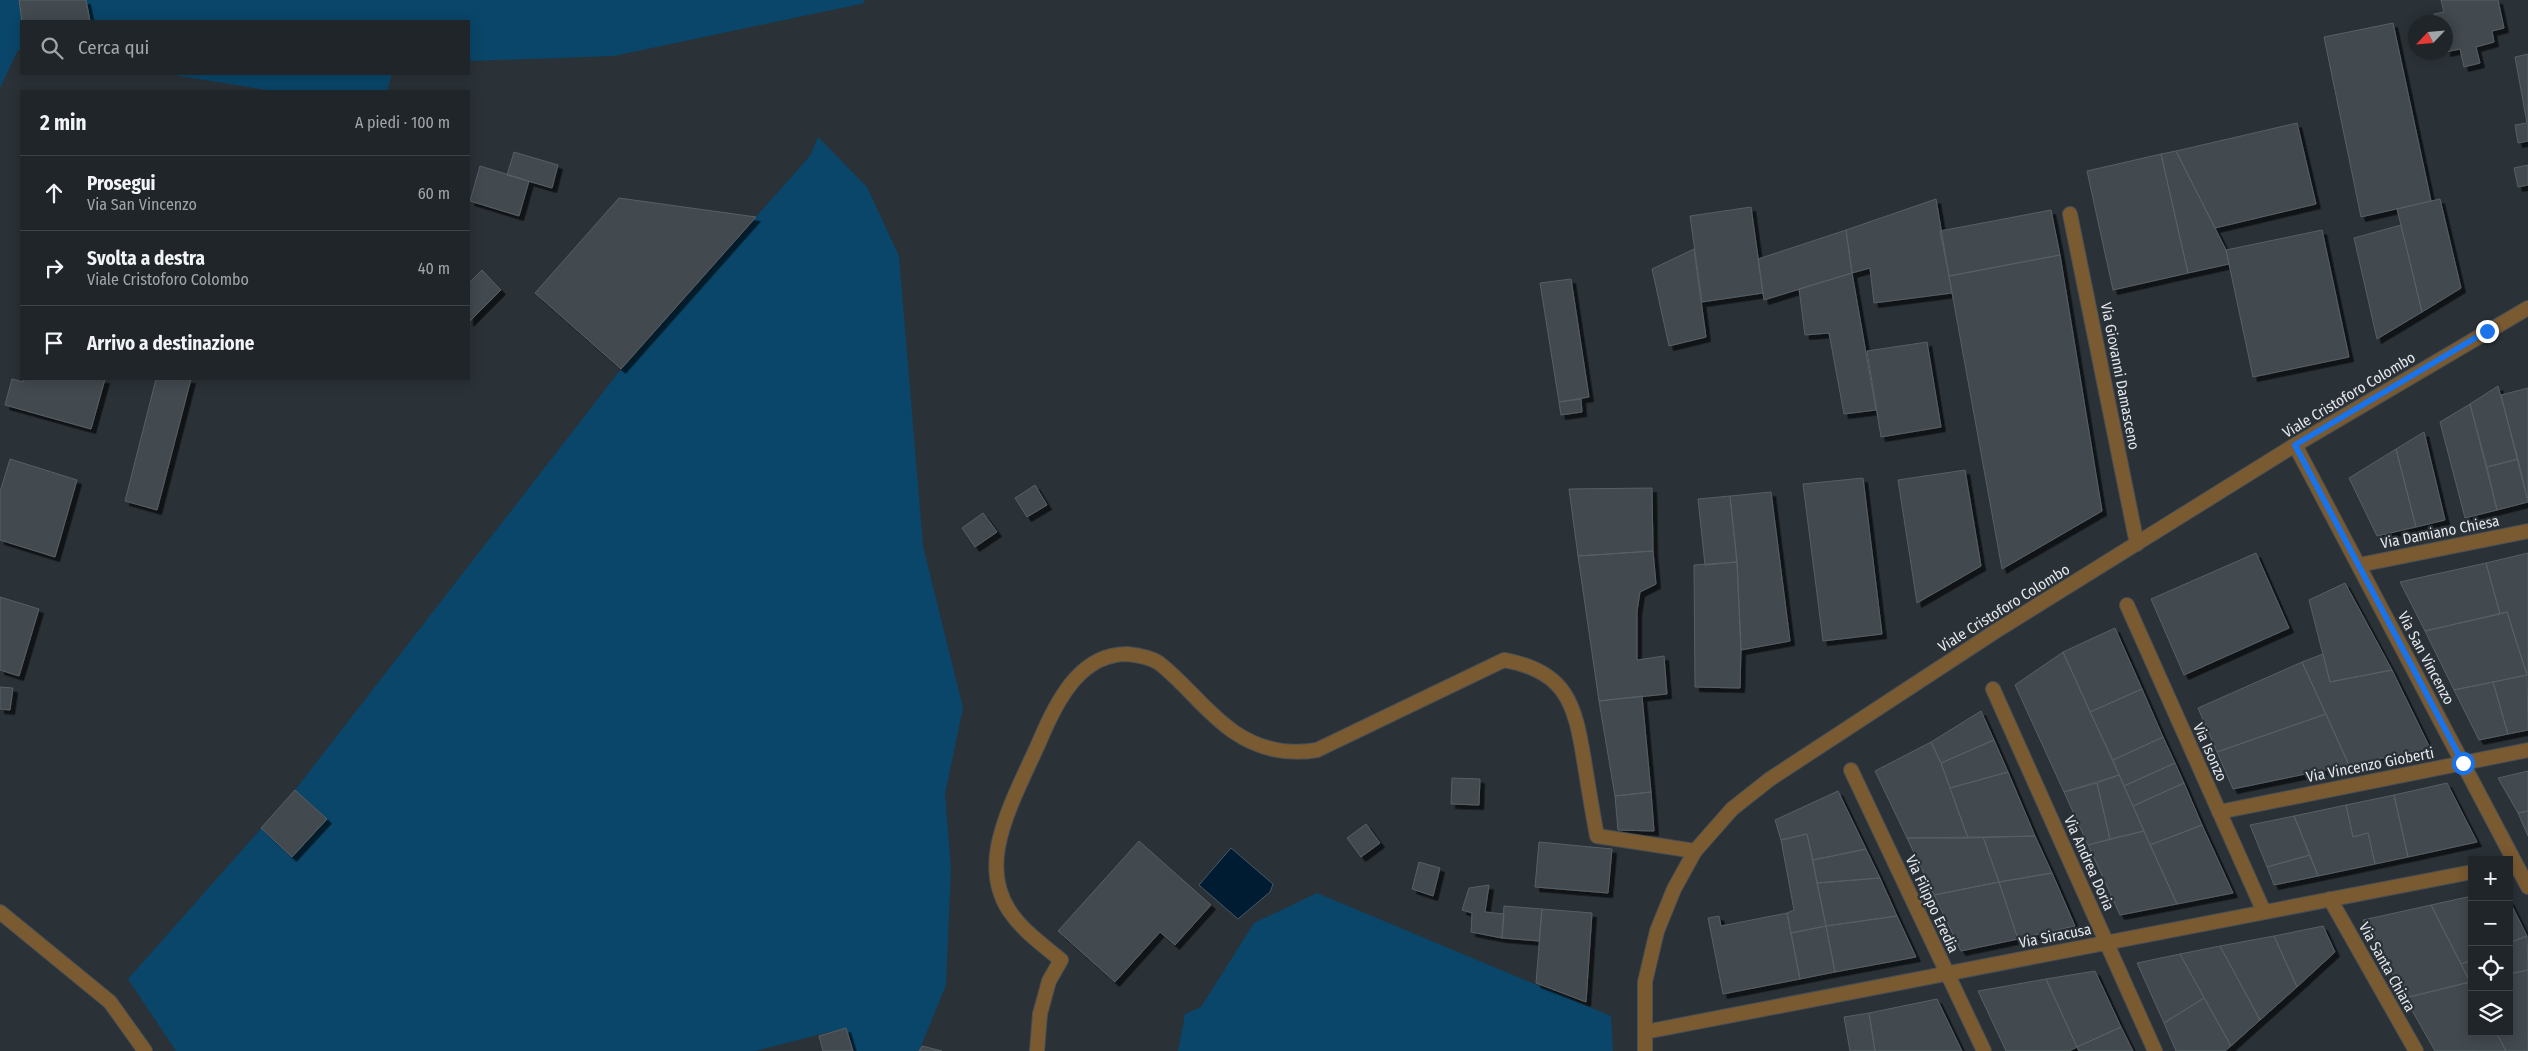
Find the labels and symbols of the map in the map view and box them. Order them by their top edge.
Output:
north arrow [2408,15,2453,60]
street label: Via Giovanni Damasceno [2097,301,2143,451]
route end [2476,320,2499,343]
street label: Viale Cristoforo Colombo [2279,348,2419,442]
street label: Via Damiano Chiesa [2379,512,2501,552]
street label: Viale Cristoforo Colombo [1935,560,2073,656]
street label: Via San Vincenzo [2394,608,2458,708]
street label: Via Isonzo [2189,720,2231,784]
street label: Via Vincenzo Gioberti [2305,744,2435,786]
route start [2452,752,2475,775]
street label: Via Andrea Doria [2060,813,2118,913]
street label: Via Filippo Eredia [1902,852,1962,956]
street label: Via Santa Chiara [2355,919,2419,1015]
street label: Via Siracusa [2017,920,2093,952]

